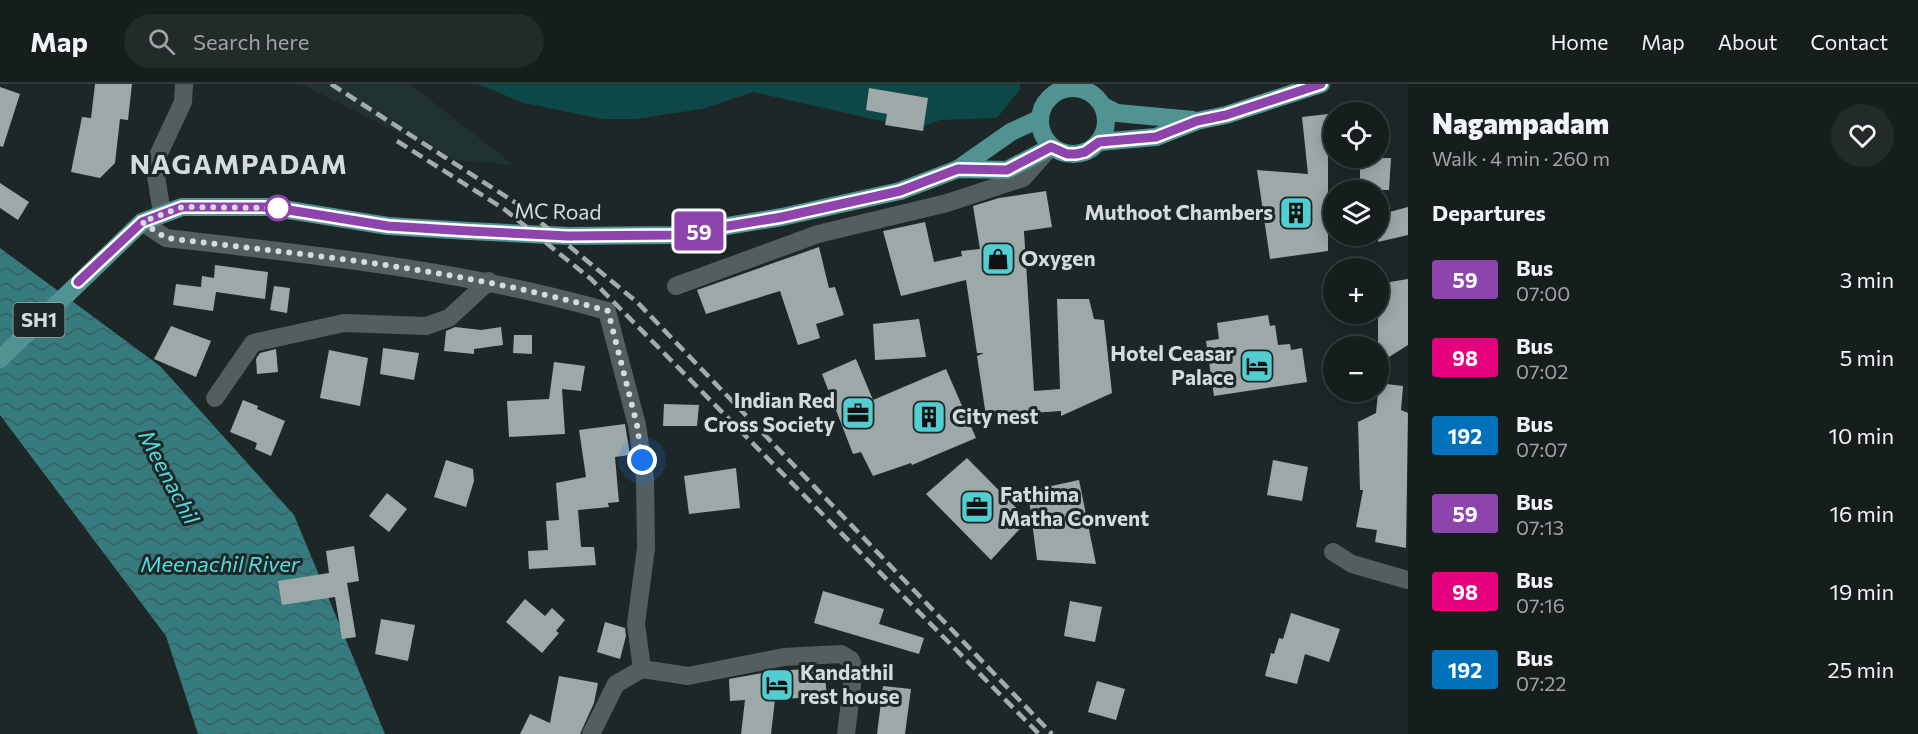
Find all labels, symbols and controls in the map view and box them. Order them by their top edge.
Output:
search box [124,14,544,68]
text: Map [30,24,88,58]
icon: search [145,25,178,58]
text: Search here [193,28,309,55]
text: Home [1551,29,1608,54]
text: Map [1641,29,1685,54]
text: About [1718,29,1777,54]
text: Contact [1810,29,1888,54]
map controls [1323,102,1389,402]
button: locate [1323,102,1389,168]
button: heart [1831,104,1894,167]
text: Nagampadam [1432,106,1609,140]
text: Walk · 4 min · 260 m [1432,146,1610,170]
district label: NAGAMPADAM [130,147,348,180]
button: layers [1323,180,1389,246]
unlabelled marker [265,195,291,221]
building icon: Muthoot Chambers [1278,195,1314,231]
street label: MC Road [514,197,602,224]
place label: Muthoot Chambers [1084,199,1273,224]
text: Departures [1432,199,1546,226]
line badge: 59 [672,212,726,250]
text: 59 [686,219,712,244]
shop icon: Oxygen [980,241,1016,277]
place label: Oxygen [1021,245,1096,270]
text: Bus [1516,254,1553,281]
button: + [1323,258,1389,324]
text: 3 min [1840,266,1894,293]
text: 59 [1452,267,1478,292]
text: 07:00 [1516,281,1570,305]
road number: SH1 [14,303,64,337]
text: Bus [1516,332,1553,359]
button: − [1323,336,1389,402]
place label: Hotel Ceasar Palace [1110,340,1234,389]
text: 5 min [1840,344,1894,371]
text: 98 [1452,345,1478,370]
hotel icon: Hotel Ceasar Palace [1239,348,1275,384]
text: 07:02 [1516,359,1568,383]
place label: Indian Red Cross Society [704,387,835,436]
office icon: Indian Red Cross Society [840,395,876,431]
building icon: City nest [911,399,947,435]
place label: City nest [952,403,1038,428]
text: Bus [1516,410,1553,437]
text: 10 min [1829,422,1894,449]
text: 192 [1448,423,1482,448]
water label: Meenachil [133,425,206,529]
text: 07:07 [1516,437,1568,461]
your location [627,445,657,475]
place label: Fathima Matha Convent [1000,481,1149,530]
text: Bus [1516,488,1553,515]
office icon: Fathima Matha Convent [959,489,995,525]
text: 16 min [1830,500,1894,527]
text: 59 [1452,501,1478,526]
text: 07:13 [1516,515,1564,539]
water label: Meenachil River [140,550,301,577]
text: Bus [1516,566,1553,593]
text: 19 min [1830,578,1894,605]
text: 98 [1452,579,1478,604]
text: 07:16 [1516,593,1565,617]
text: Bus [1516,644,1553,671]
text: 25 min [1827,656,1894,683]
text: 192 [1448,657,1482,682]
place label: Kandathil rest house [800,659,900,708]
hotel icon: Kandathil rest house [759,667,795,703]
text: 07:22 [1516,671,1566,695]

